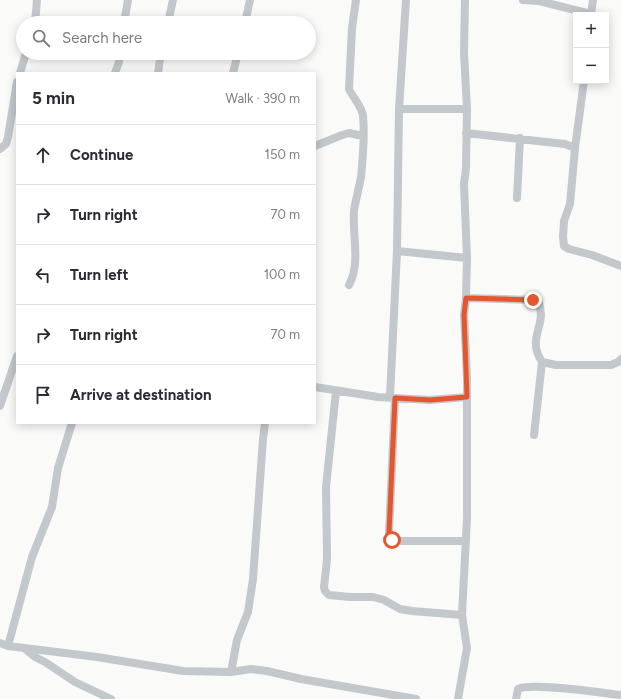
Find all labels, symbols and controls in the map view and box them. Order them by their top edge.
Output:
map controls [573,12,609,84]
button: + [573,12,609,48]
search box [16,16,316,60]
icon: search [30,27,52,49]
text: Search here [62,29,142,47]
button: − [573,48,609,84]
text: 5 min [32,88,75,108]
text: Walk · 390 m [225,91,300,106]
icon: ahead [32,144,54,166]
text: Continue [70,146,133,164]
text: 150 m [265,147,300,162]
icon: right [32,204,54,226]
text: Turn right [70,206,138,224]
text: 70 m [270,207,300,222]
icon: left [32,264,54,286]
text: Turn left [70,266,128,284]
text: 100 m [264,267,300,282]
route end [524,291,542,309]
icon: right [32,324,54,346]
text: Turn right [70,326,138,344]
text: 70 m [270,327,300,342]
icon: arrive [32,384,54,406]
text: Arrive at destination [70,386,211,404]
route start [383,531,401,549]

